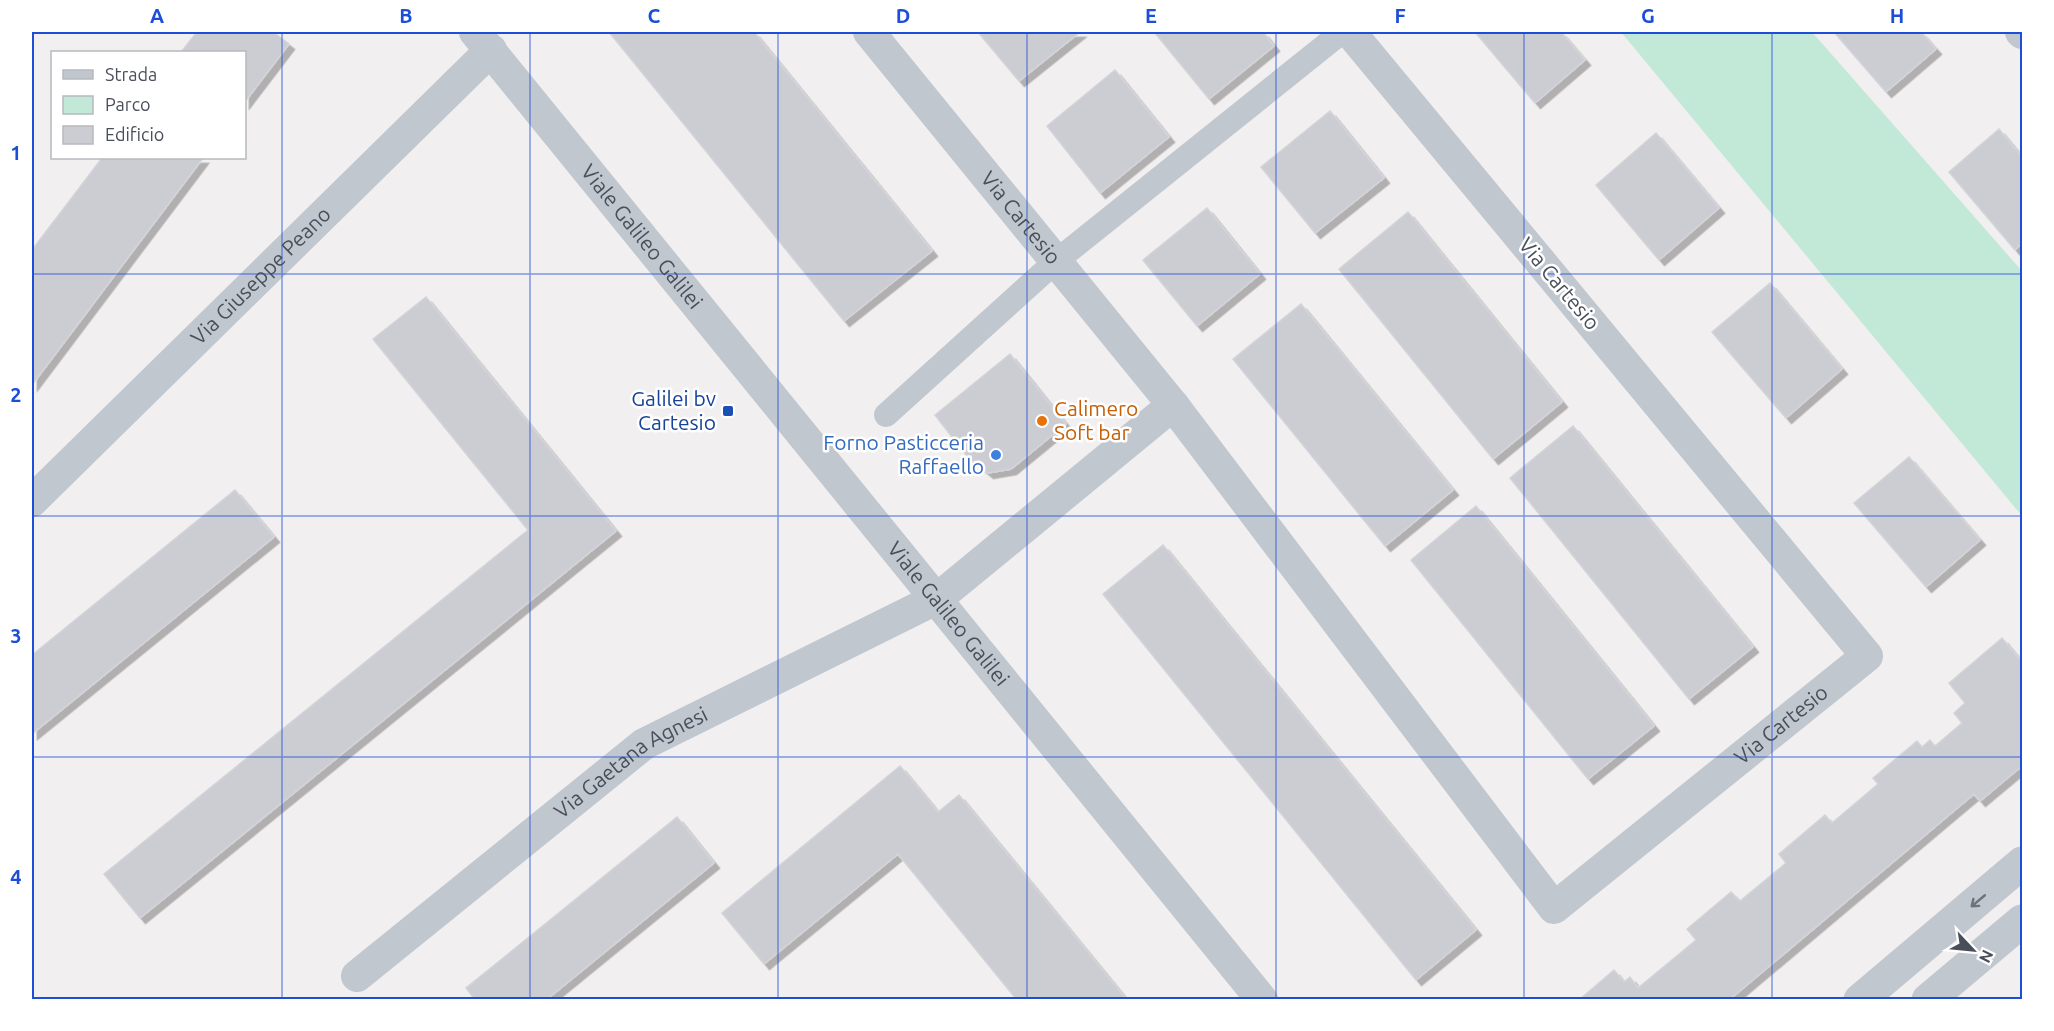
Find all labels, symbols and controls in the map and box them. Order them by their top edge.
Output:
text: A [150,4,164,27]
text: B [399,4,413,27]
text: C [648,4,661,27]
text: D [896,4,910,27]
text: E [1145,4,1157,27]
text: F [1394,4,1406,27]
text: G [1641,4,1655,27]
text: H [1890,4,1904,27]
legend [51,51,246,159]
text: Strada [105,64,157,84]
text: Parco [105,94,151,114]
text: Edificio [105,124,164,144]
text: 1 [10,141,22,164]
street label: Viale Galileo Galilei [577,159,708,313]
street label: Via Cartesio [976,166,1066,269]
street label: Via Giuseppe Peano [185,201,335,349]
street label: Via Cartesio [1514,232,1605,334]
text: 2 [10,383,22,406]
place label: Galilei bv Cartesio [631,386,716,434]
place label: Calimero Soft bar [1054,396,1138,444]
marker: Galilei bv Cartesio [721,404,735,418]
marker: Calimero Soft bar [1035,414,1049,428]
place label: Forno Pasticceria Raffaello [823,430,984,478]
marker: Forno Pasticceria Raffaello [989,448,1003,462]
street label: Viale Galileo Galilei [883,536,1015,690]
text: 3 [10,624,22,647]
street label: Via Cartesio [1729,680,1832,769]
street label: Via Gaetana Agnesi [549,701,711,823]
text: 4 [10,865,22,888]
one-way arrow [1970,894,1986,907]
north arrow [1943,920,2003,980]
text: N [1976,947,1997,966]

